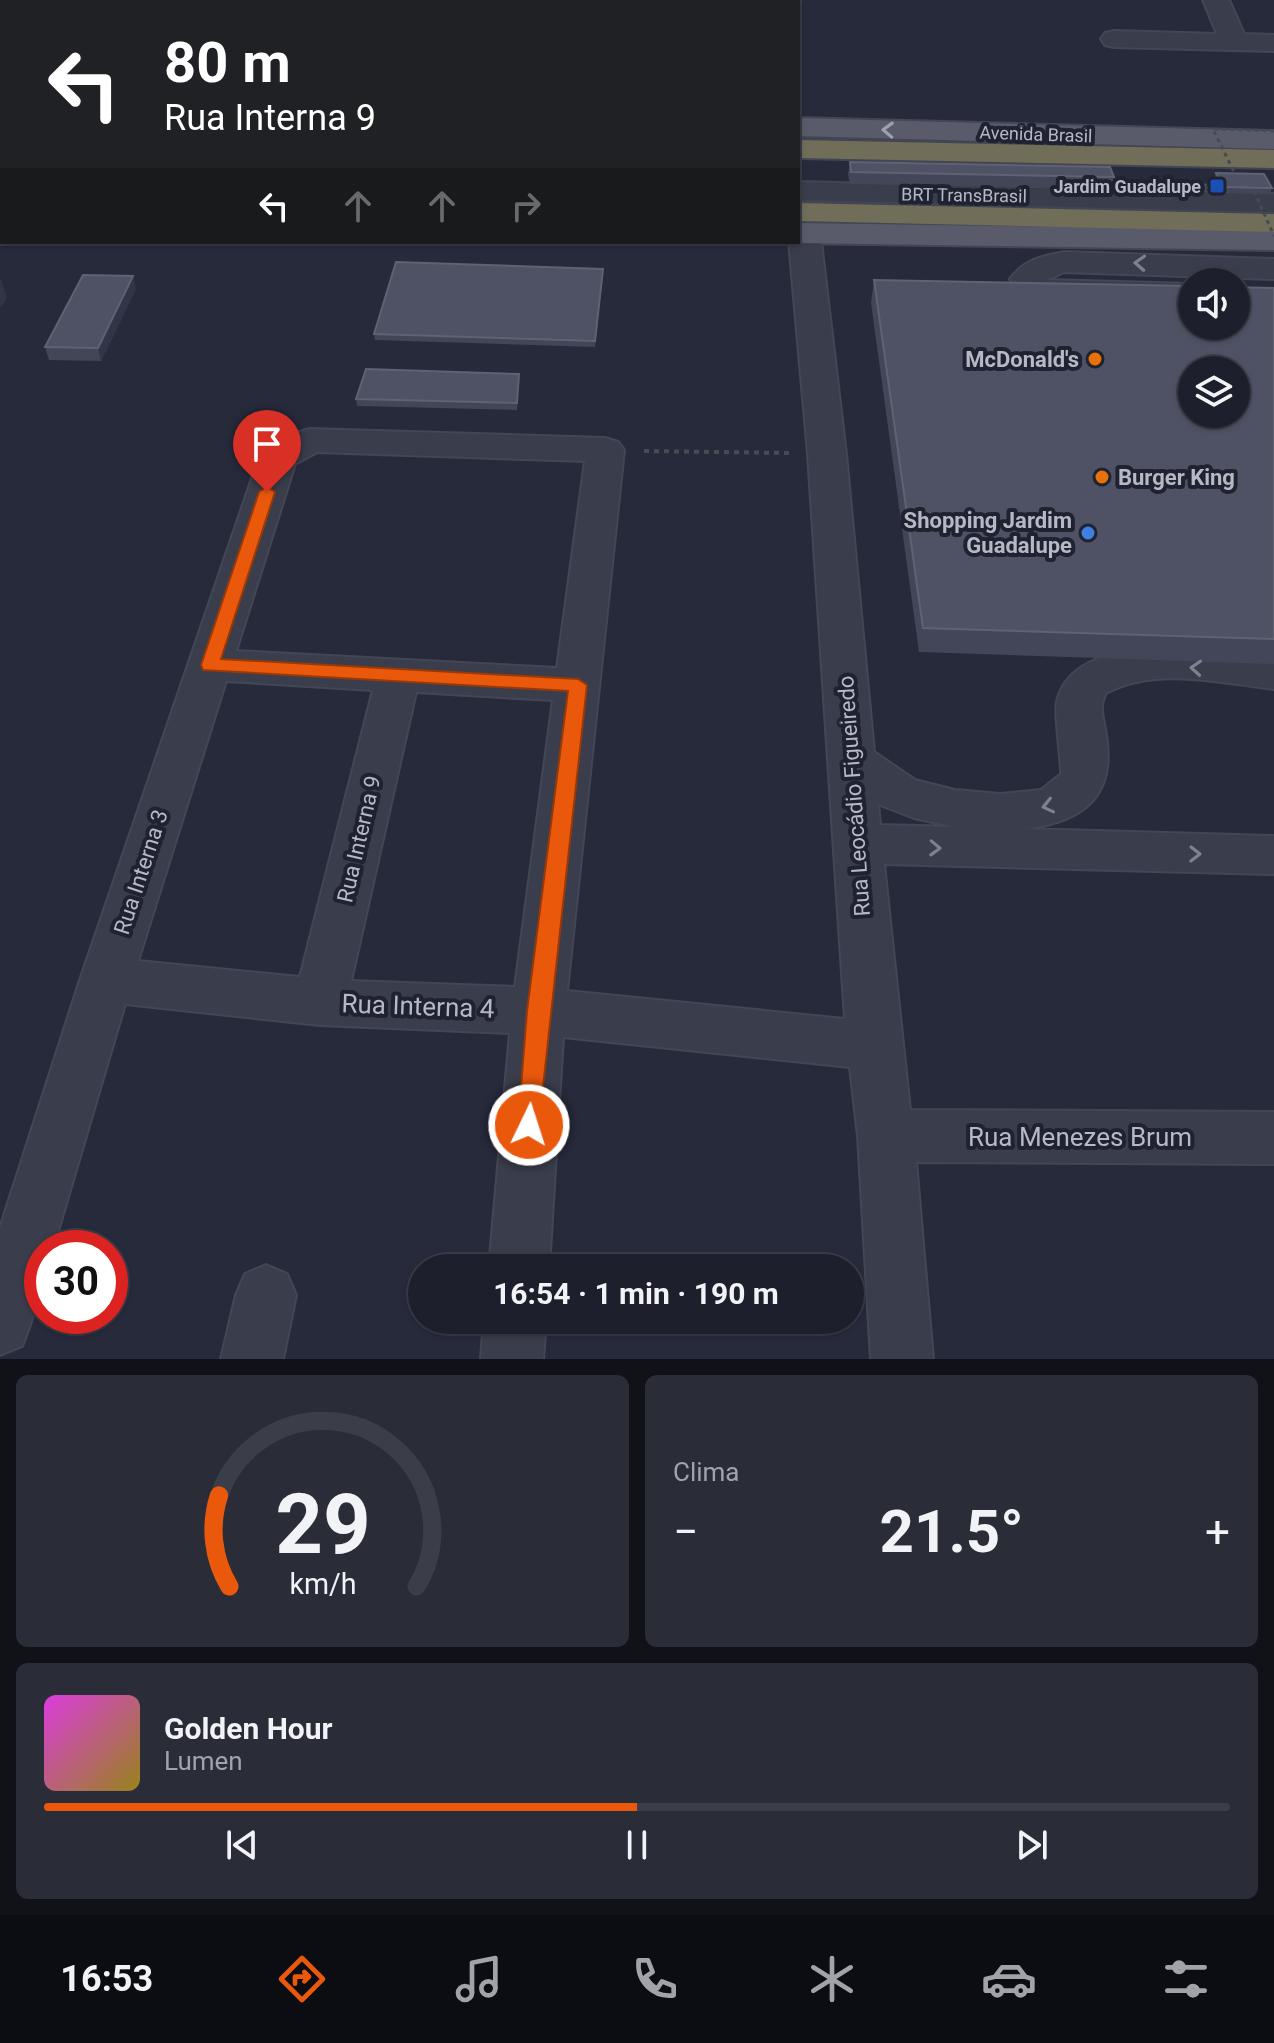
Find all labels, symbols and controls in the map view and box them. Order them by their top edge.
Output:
text: 80 m [164,30,291,96]
icon: left [32,32,136,136]
text: Rua Interna 9 [164,97,376,139]
one-way arrow [881,121,894,138]
street label: Avenida Brasil [979,122,1093,146]
place label: Jardim Guadalupe [1053,176,1201,197]
marker: Jardim Guadalupe [1208,177,1226,195]
street label: BRT TransBrasil [901,183,1027,207]
icon: left [252,184,296,228]
icon: ahead [336,184,380,228]
icon: ahead [420,184,464,228]
icon: right [504,184,548,228]
one-way arrow [1133,255,1146,272]
map controls [1178,268,1250,428]
button: sound [1178,268,1250,340]
place label: McDonald's [965,347,1079,372]
marker: McDonald's [1086,350,1104,368]
button: layers [1178,356,1250,428]
pin [233,410,301,492]
icon: arrive [245,422,289,466]
place label: Burger King [1118,465,1235,490]
marker: Burger King [1093,468,1111,486]
place label: Shopping Jardim Guadalupe [904,508,1072,558]
marker: Shopping Jardim Guadalupe [1079,524,1097,542]
one-way arrow [1189,660,1202,677]
street label: Rua Leocádio Figueiredo [833,675,875,917]
street label: Rua Interna 9 [332,773,386,905]
one-way arrow [1041,797,1055,814]
street label: Rua Interna 3 [109,807,173,937]
one-way arrow [929,839,942,856]
one-way arrow [1189,845,1202,863]
street label: Rua Interna 4 [341,988,495,1024]
position arrow [487,1083,571,1167]
street label: Rua Menezes Brum [968,1122,1192,1152]
speed limit sign: 30 [24,1230,128,1334]
text: 16:54 · 1 min · 190 m [493,1276,779,1311]
text: Clima [673,1457,740,1487]
text: 29 [275,1476,370,1573]
text: 21.5° [880,1496,1024,1567]
text: − [673,1506,698,1558]
text: + [1205,1506,1230,1558]
text: km/h [289,1567,356,1601]
text: Golden Hour [164,1711,333,1746]
text: Lumen [164,1746,243,1776]
icon: previous [220,1823,264,1867]
icon: pause [615,1823,659,1867]
icon: next [1010,1823,1054,1867]
icon: directions [274,1951,330,2007]
icon: music [451,1951,507,2007]
icon: phone [627,1951,683,2007]
icon: climate [804,1951,860,2007]
icon: car [981,1951,1037,2007]
icon: filters [1158,1951,1214,2007]
text: 16:53 [60,1958,153,2000]

